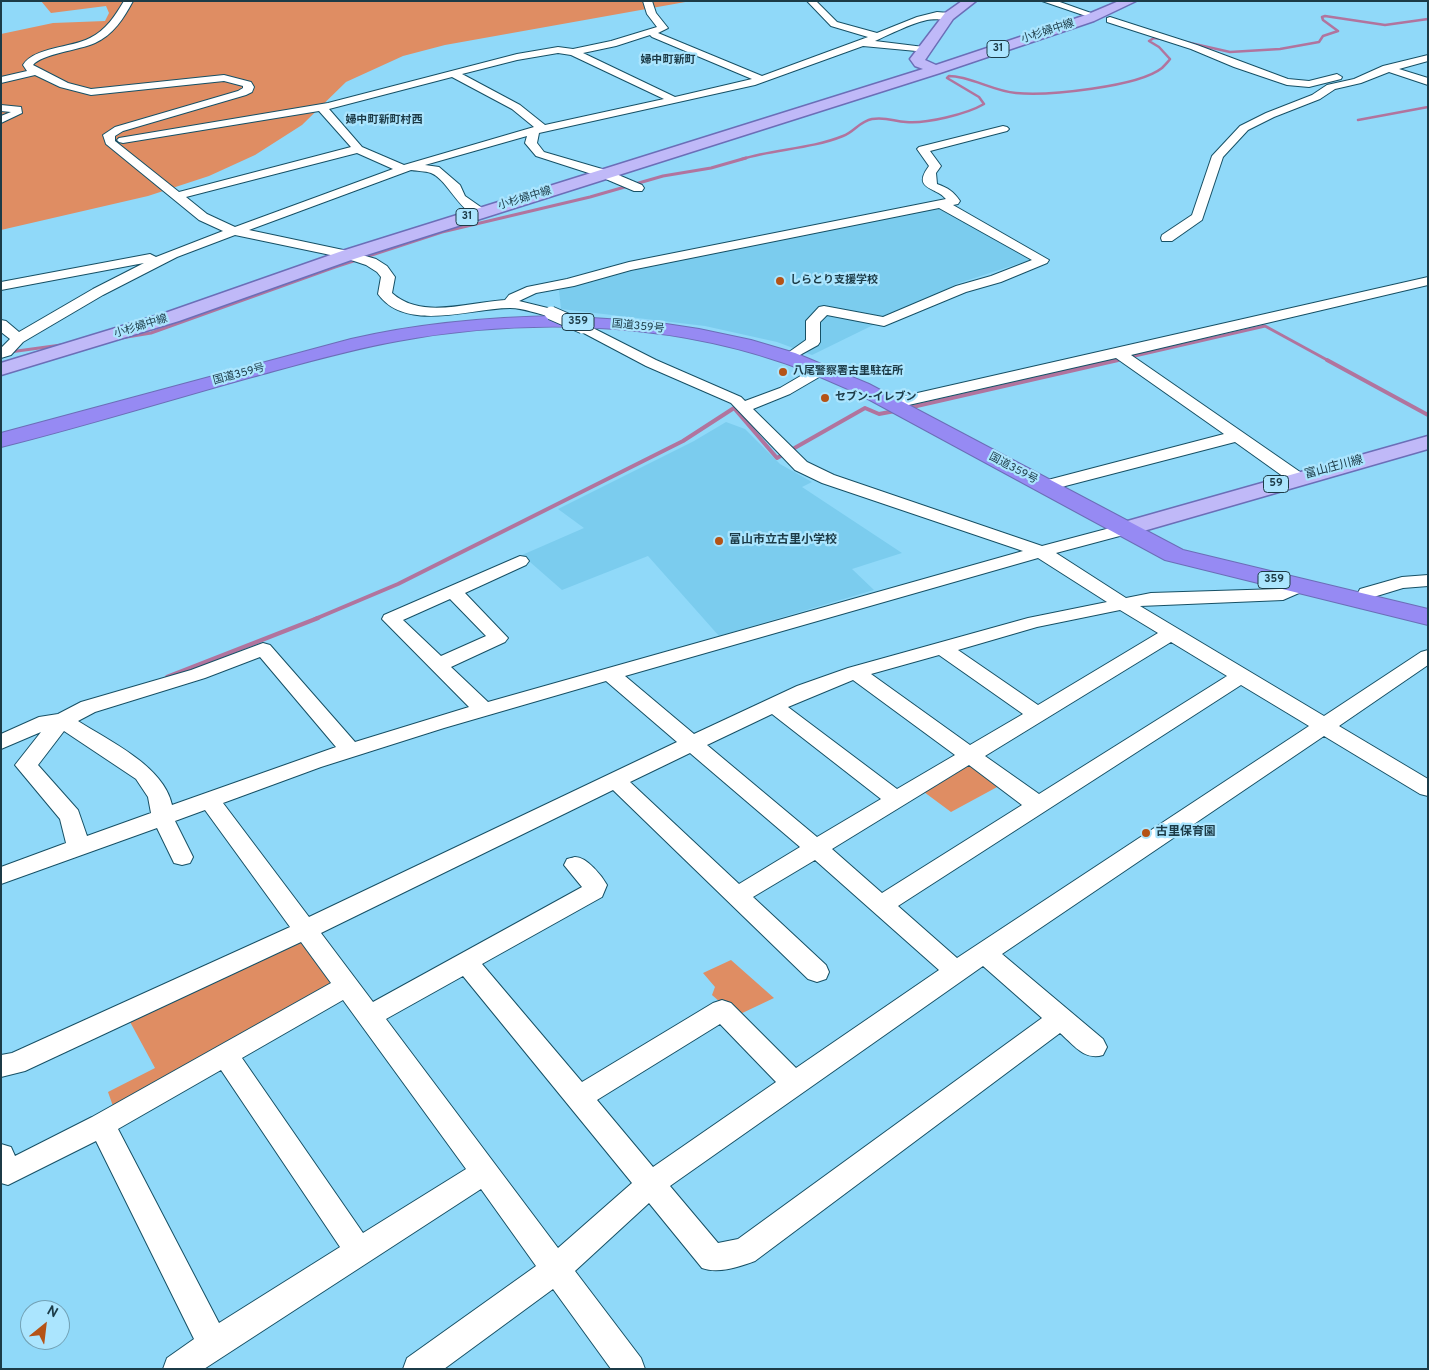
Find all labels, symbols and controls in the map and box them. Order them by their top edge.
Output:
street label: 小杉婦中線 [1020,17,1076,47]
road number: 31 [987,41,1009,58]
district label: 婦中町新町 [641,54,695,68]
district label: 婦中町新町村西 [346,114,422,128]
street label: 小杉婦中線 [497,185,553,213]
road number: 31 [456,208,478,226]
place label: しらとり支援学校 [790,274,878,288]
marker: しらとり支援学校 [774,275,786,287]
street label: 小杉婦中線 [113,313,169,341]
road number: 359 [562,314,594,331]
street label: 国道359号 [611,318,665,336]
street label: 国道359号 [212,362,266,388]
place label: 八尾警察署古里駐在所 [793,365,903,379]
marker: 八尾警察署古里駐在所 [777,366,789,378]
place label: セブン-イレブン [835,391,917,405]
marker: セブン-イレブン [819,392,831,404]
street label: 国道359号 [987,451,1039,487]
street label: 富山庄川線 [1303,453,1365,483]
road number: 59 [1264,476,1288,492]
place label: 富山市立古里小学校 [729,534,837,548]
marker: 富山市立古里小学校 [713,535,725,547]
road number: 359 [1258,572,1290,588]
place label: 古里保育園 [1156,826,1216,840]
marker: 古里保育園 [1140,827,1152,839]
north arrow [20,1300,70,1350]
text: N [44,1302,61,1322]

